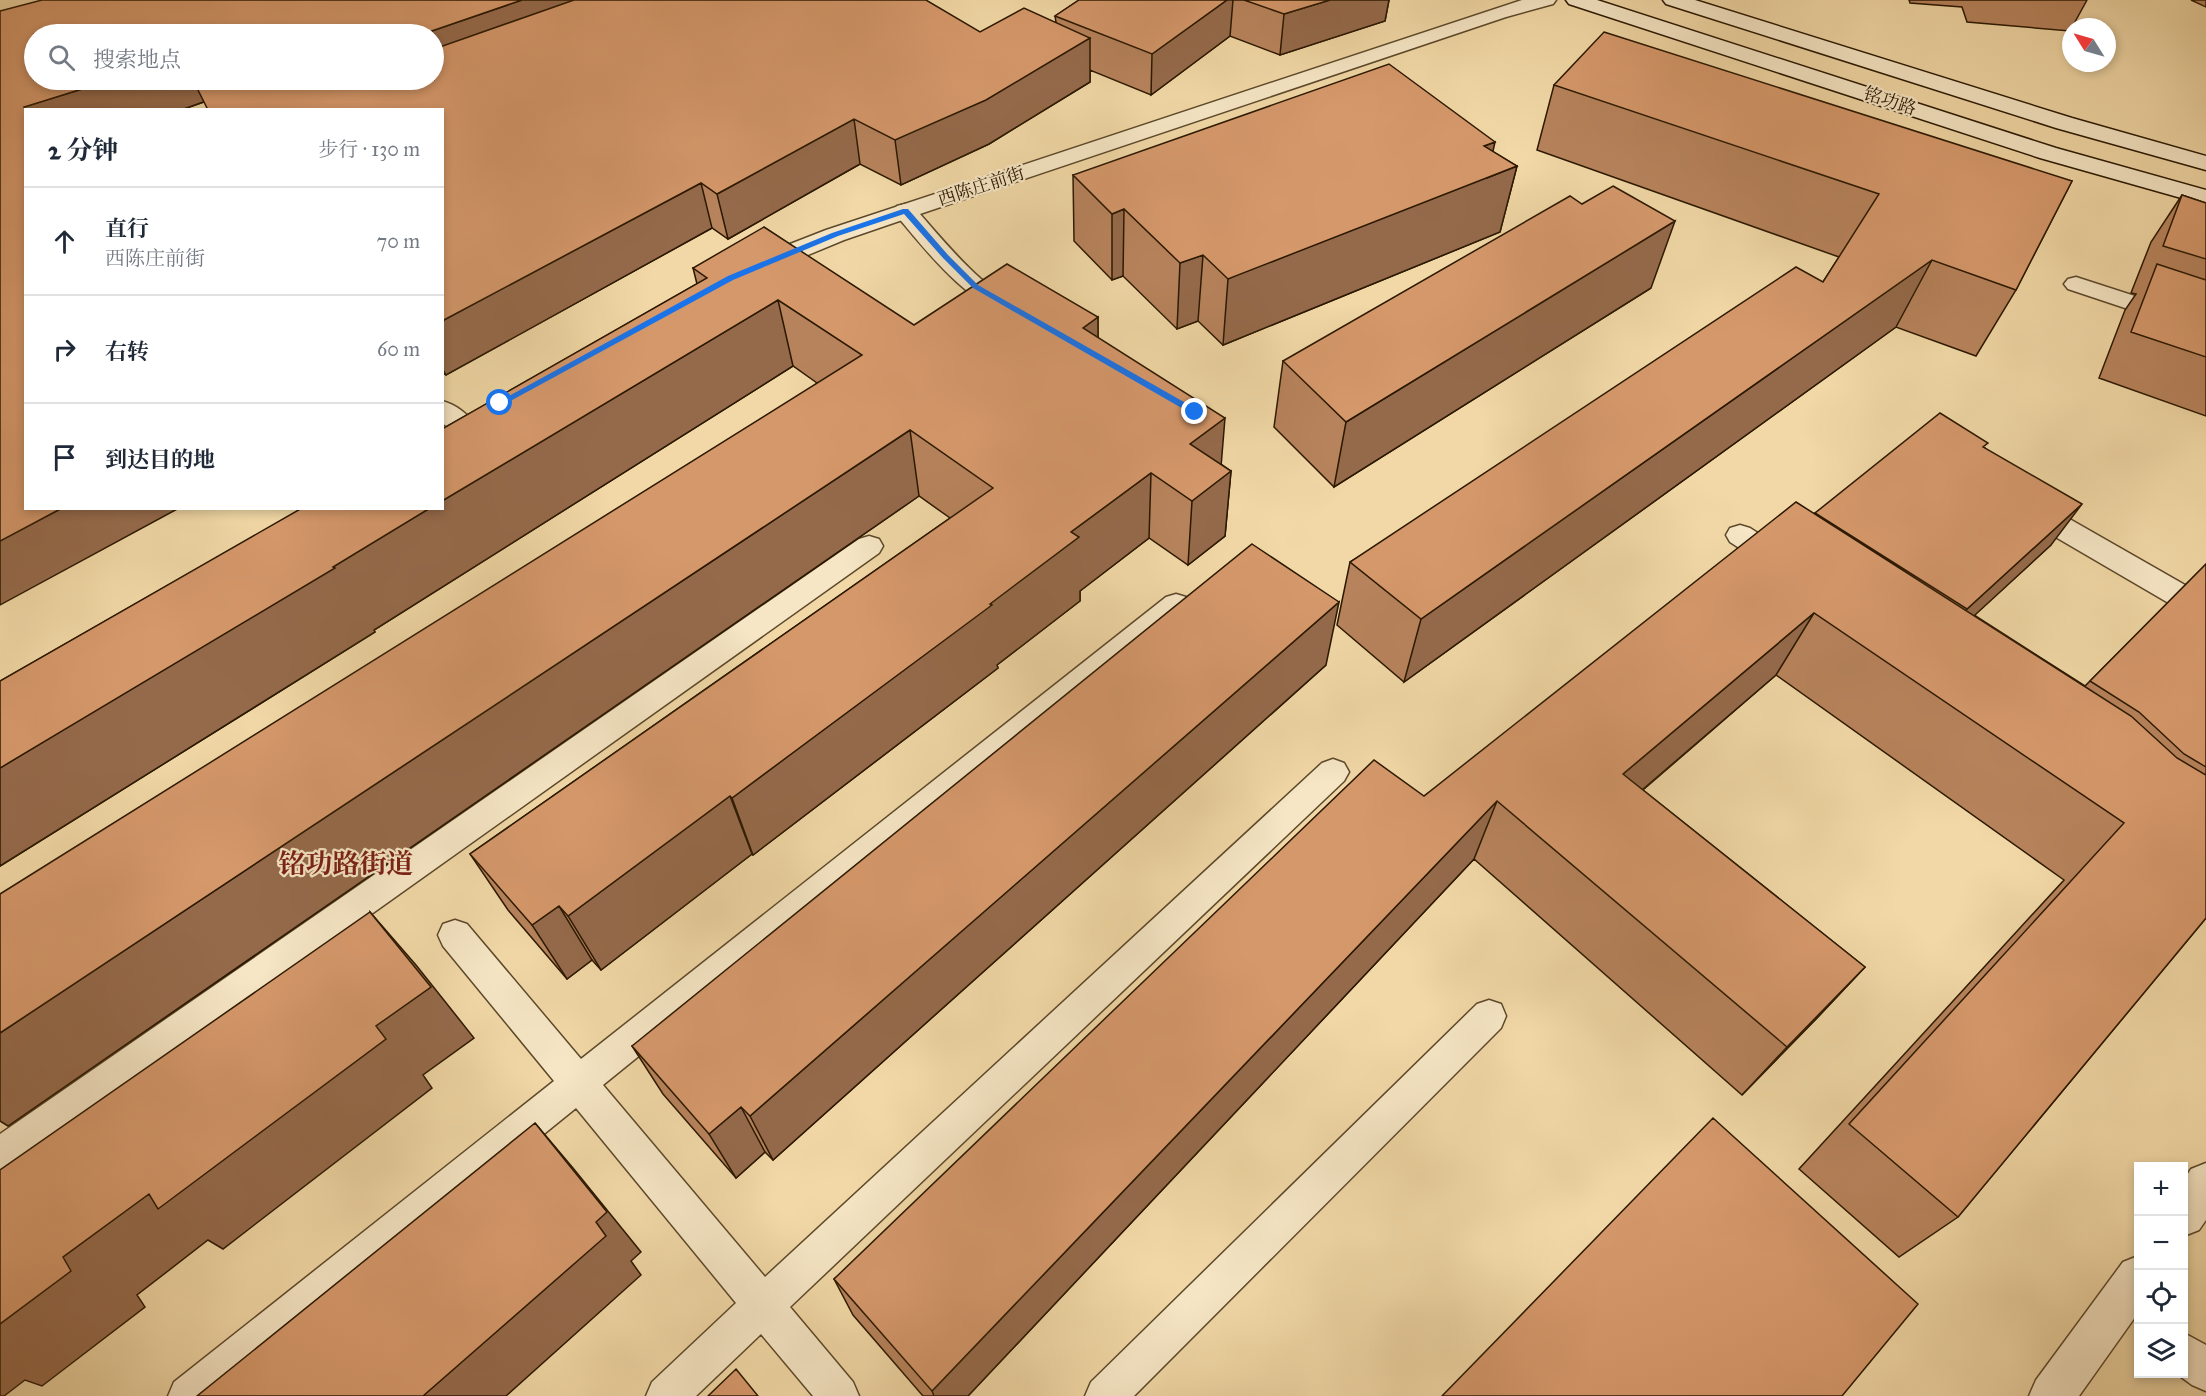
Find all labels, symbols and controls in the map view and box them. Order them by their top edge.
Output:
north arrow [2062,18,2116,72]
search box [24,24,444,90]
icon: search [45,41,78,74]
text: 搜索地点 [93,46,181,73]
street label: 铭功路 [1861,82,1919,120]
text: 2 分钟 [48,134,118,166]
text: 步行 · 130 m [318,137,420,161]
street label: 西陈庄前街 [935,162,1027,210]
text: 直行 [105,215,149,242]
icon: ahead [48,225,81,258]
text: 70 m [377,229,420,253]
text: 西陈庄前街 [105,246,205,270]
icon: right [48,333,81,366]
text: 60 m [377,337,420,361]
text: 右转 [105,338,149,365]
route start [486,389,512,415]
route end [1181,398,1207,424]
icon: arrive [48,441,81,474]
text: 到达目的地 [105,446,215,473]
district label: 铭功路街道 [279,847,414,880]
map controls [2134,1162,2188,1378]
button: + [2134,1162,2188,1216]
button: − [2134,1216,2188,1270]
button: locate [2134,1270,2188,1324]
button: layers [2134,1324,2188,1378]

